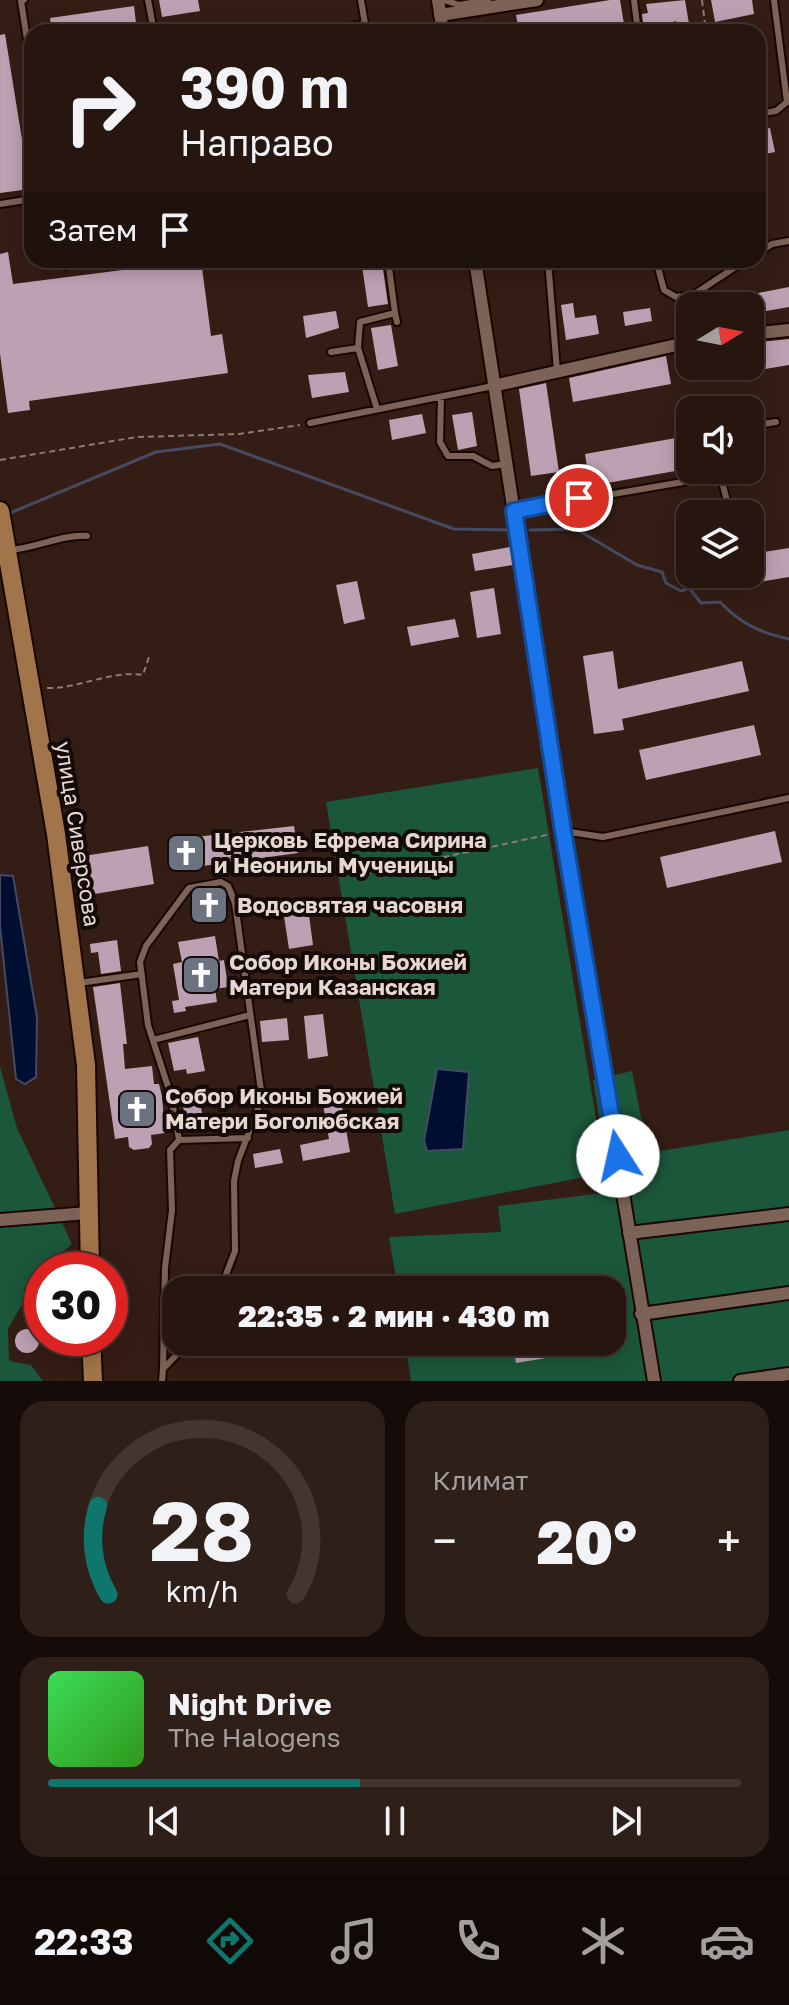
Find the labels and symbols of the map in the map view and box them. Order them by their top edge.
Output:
north arrow [676,292,764,380]
pin [545,464,613,532]
street label: улица Сиверсова [51,739,106,928]
place label: Церковь Ефрема Сирина и Неонилы Мученицы [214,826,487,878]
church icon: Церковь Ефрема Сирина и Неонилы Мученицы [165,832,207,874]
church icon: Водосвятая часовня [188,884,230,926]
place label: Водосвятая часовня [237,891,463,918]
place label: Собор Иконы Божией Матери Казанская [229,948,467,1000]
church icon: Собор Иконы Божией Матери Казанская [180,954,222,996]
place label: Собор Иконы Божией Матери Боголюбская [165,1082,403,1134]
church icon: Собор Иконы Божией Матери Боголюбская [116,1088,158,1130]
position arrow [576,1114,660,1198]
speed limit sign: 30 [24,1252,128,1356]

